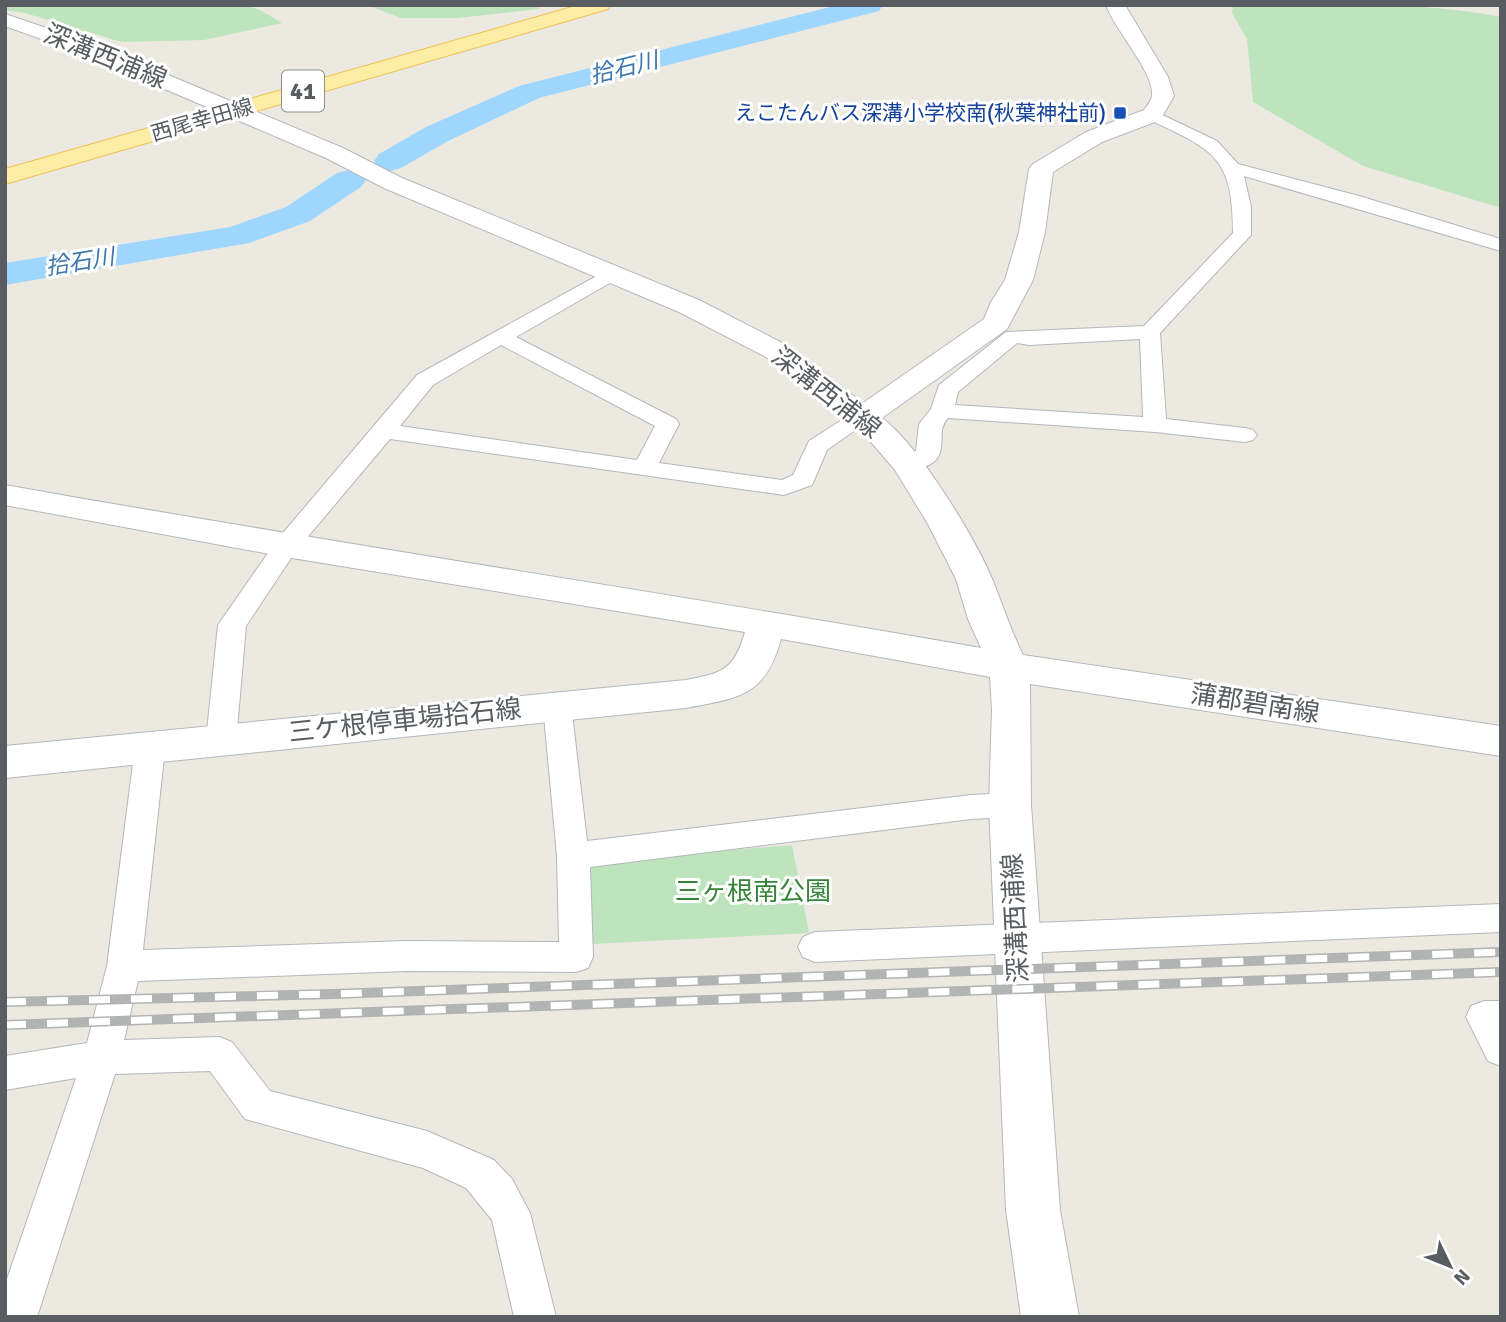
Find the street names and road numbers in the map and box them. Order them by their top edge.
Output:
street label: 深溝西浦線 [39,18,171,96]
road number: 41 [282,70,324,112]
street label: 西尾幸田線 [148,93,256,147]
street label: 深溝西浦線 [765,340,887,446]
street label: 蒲郡碧南線 [1188,678,1322,730]
street label: 三ケ根停車場拾石線 [287,693,523,749]
street label: 深溝西浦線 [997,852,1035,984]

